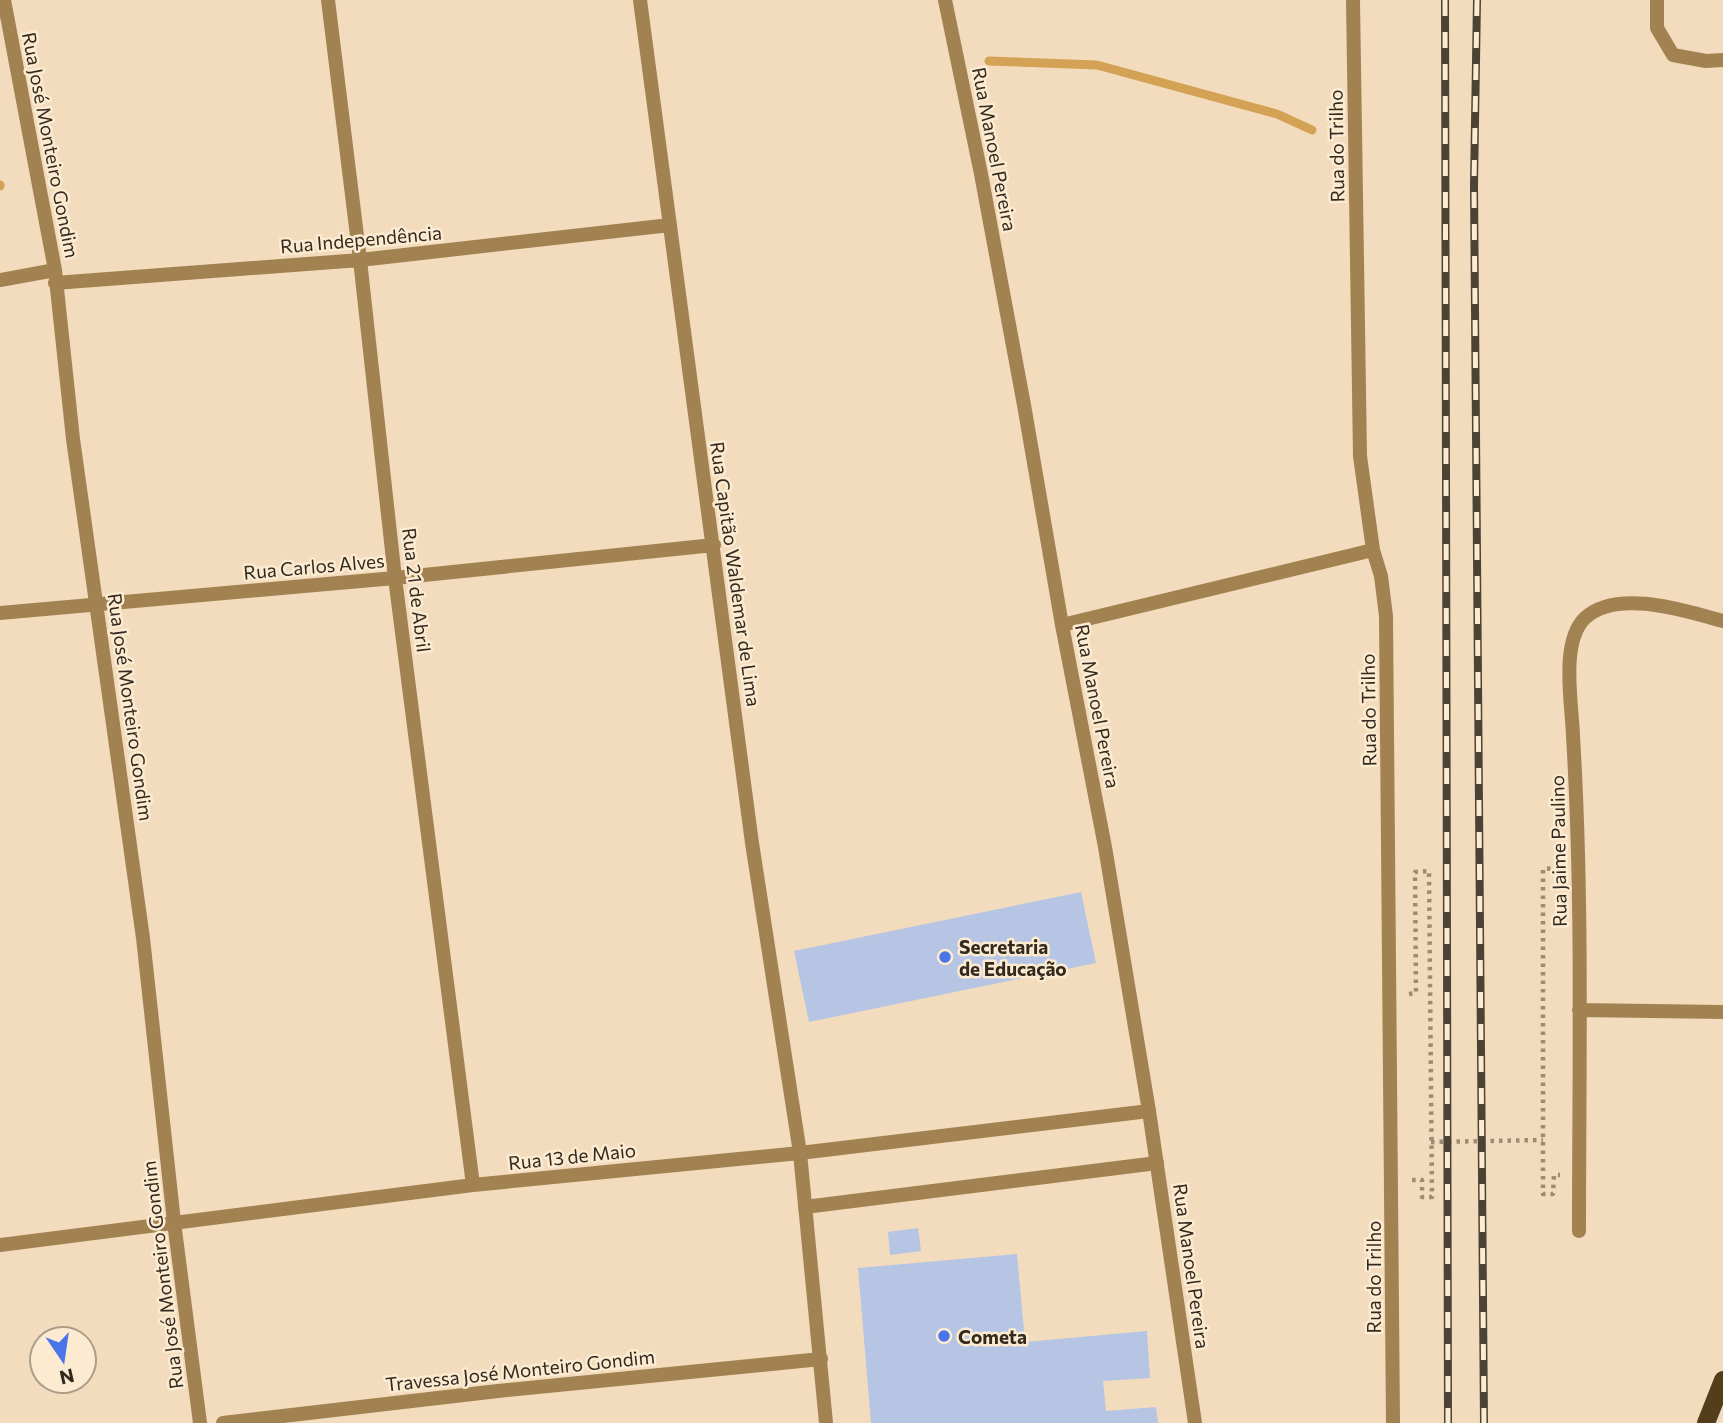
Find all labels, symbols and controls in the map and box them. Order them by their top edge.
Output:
street label: Rua José Monteiro Gondim [18,30,84,260]
street label: Rua Manoel Pereira [968,65,1022,233]
street label: Rua do Trilho [1324,89,1348,203]
street label: Rua Independência [279,220,443,258]
street label: Rua Capitão Waldemar de Lima [706,440,766,708]
street label: Rua 21 de Abril [398,526,436,654]
street label: Rua Carlos Alves [242,548,386,584]
street label: Rua José Monteiro Gondim [104,592,158,822]
street label: Rua Manoel Pereira [1071,622,1125,790]
street label: Rua do Trilho [1356,653,1380,767]
street label: Rua Jaime Paulino [1545,775,1571,927]
place label: Secretaria de Educação [959,935,1067,980]
marker: Secretaria de Educação [937,949,953,965]
street label: Rua 13 de Maio [507,1138,637,1174]
street label: Rua José Monteiro Gondim [137,1160,187,1390]
street label: Rua Manoel Pereira [1169,1182,1215,1350]
street label: Rua do Trilho [1362,1221,1385,1333]
north arrow [28,1325,98,1395]
place label: Cometa [958,1325,1027,1348]
marker: Cometa [936,1328,952,1344]
street label: Travessa José Monteiro Gondim [384,1344,656,1396]
text: N [57,1364,76,1390]

